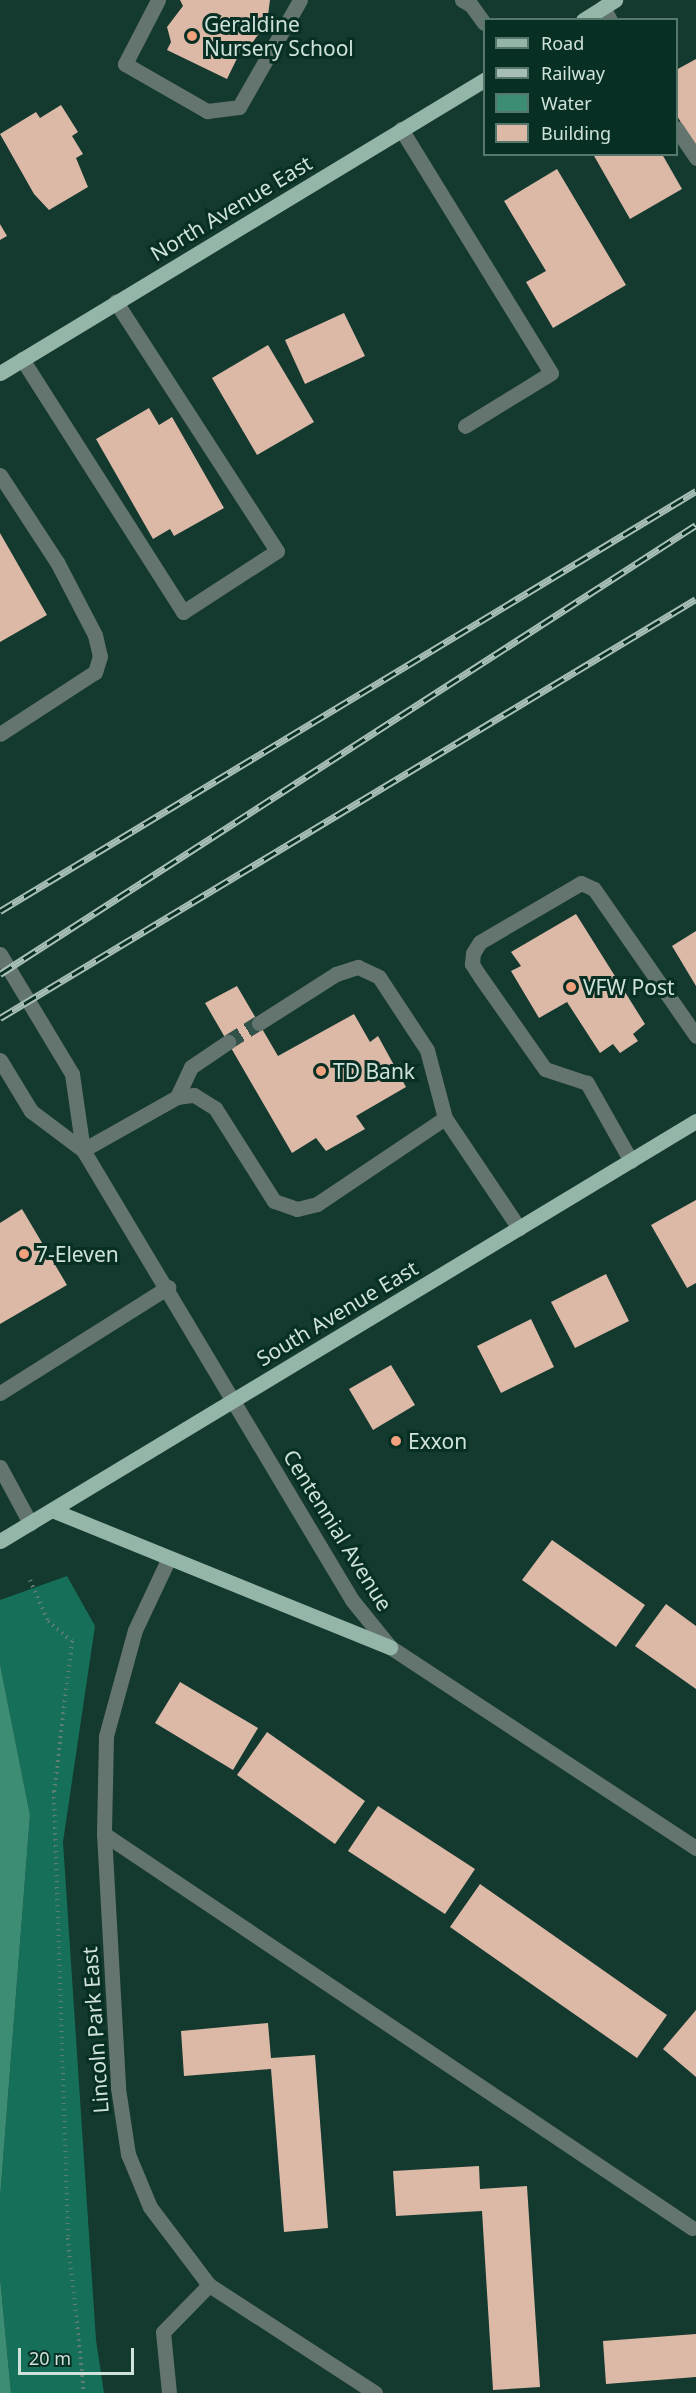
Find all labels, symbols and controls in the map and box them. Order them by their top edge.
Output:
place label: Geraldine Nursery School [204,11,354,61]
legend [483,18,678,156]
marker: Geraldine Nursery School [185,29,199,43]
text: Road [541,31,584,55]
text: Railway [541,61,605,85]
text: Water [541,91,592,115]
text: Building [541,121,611,145]
street label: North Avenue East [146,150,316,266]
place label: VFW Post [583,974,675,1000]
marker: VFW Post [564,980,578,994]
place label: TD Bank [333,1058,415,1084]
marker: TD Bank [314,1064,328,1078]
place label: 7-Eleven [36,1241,119,1267]
marker: 7-Eleven [17,1247,31,1261]
street label: South Avenue East [252,1255,422,1371]
place label: Exxon [408,1428,467,1454]
marker: Exxon [389,1434,403,1448]
street label: Centennial Avenue [278,1445,398,1615]
street label: Lincoln Park East [77,1946,113,2114]
scale bar [21,2336,136,2374]
text: 20 m [29,2346,71,2370]

